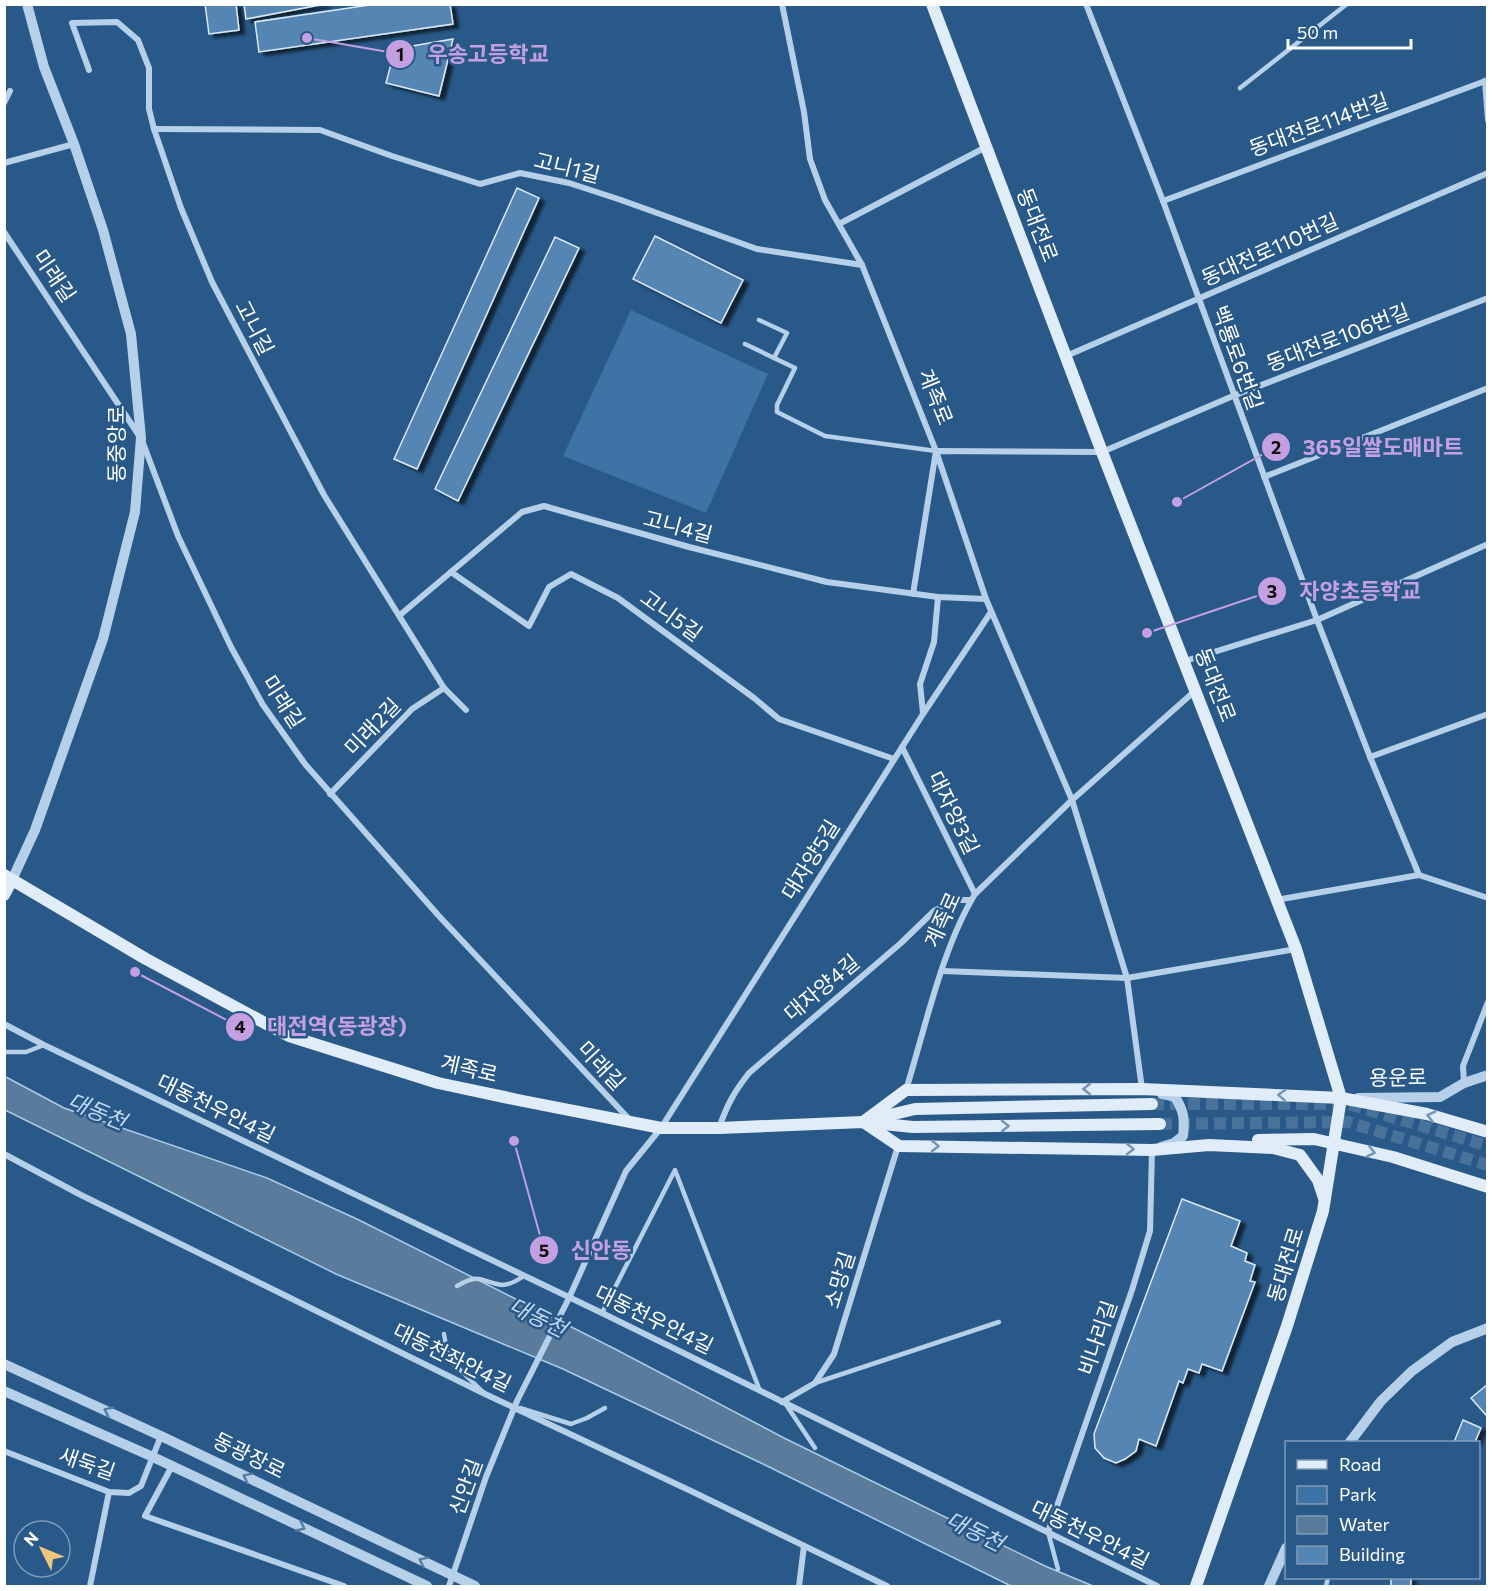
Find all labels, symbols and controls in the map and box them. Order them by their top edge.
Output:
scale bar [1288,12,1411,50]
text: 50 m [1297,21,1338,43]
callout: 우송고등학교 [385,34,561,74]
text: 우송고등학교 [427,40,549,67]
text: 1 [396,43,404,65]
street label: 동대전로114번길 [1245,87,1392,160]
street label: 고니1길 [532,146,603,187]
street label: 동대전로 [1013,184,1064,265]
street label: 동대전로110번길 [1197,207,1342,290]
street label: 미래길 [29,244,82,306]
street label: 고니길 [231,296,280,359]
street label: 동대전로106번길 [1262,298,1413,375]
street label: 백룡로6번길 [1208,302,1269,413]
street label: 계족로 [914,365,959,428]
street label: 동중앙로 [103,405,128,483]
callout: 365일쌀도매마트 [1261,427,1475,467]
text: 365일쌀도매마트 [1303,433,1463,460]
text: 2 [1271,436,1281,458]
street label: 고니4길 [641,504,716,547]
callout: 자양초등학교 [1257,571,1433,611]
text: 자양초등학교 [1299,577,1421,604]
text: 3 [1267,580,1277,602]
street label: 고니5길 [636,584,708,645]
street label: 동대전로 [1191,644,1242,725]
street label: 미래길 [258,670,311,732]
street label: 미래2길 [339,692,405,760]
street label: 대자양3길 [924,767,985,858]
street label: 대자양5길 [775,815,844,904]
street label: 계족로 [918,888,965,951]
street label: 대자양4길 [779,948,864,1025]
callout: 대전역(동광장) [225,1007,419,1047]
text: 대전역(동광장) [267,1012,407,1039]
text: 4 [234,1015,246,1037]
street label: 미래길 [573,1035,631,1095]
street label: 계족로 [438,1049,500,1086]
street label: 용운로 [1369,1063,1427,1090]
street label: 대동천우안4길 [153,1068,280,1147]
one-way arrow [1083,1083,1092,1095]
water label: 대동천 [64,1086,133,1136]
one-way arrow [1278,1089,1287,1102]
one-way arrow [1427,1110,1437,1123]
one-way arrow [1001,1120,1010,1132]
one-way arrow [931,1140,940,1152]
one-way arrow [1126,1143,1135,1156]
one-way arrow [1365,1144,1375,1157]
street label: 동대전로 [1261,1224,1308,1305]
callout: 신안동 [529,1230,643,1270]
text: 신안동 [571,1236,631,1263]
text: 5 [539,1239,549,1261]
street label: 소망길 [818,1248,859,1311]
street label: 대동천우안4길 [591,1279,718,1358]
water label: 대동천 [505,1291,574,1343]
street label: 비나리길 [1072,1297,1121,1378]
street label: 대동천좌안4길 [389,1317,516,1396]
one-way arrow [104,1407,115,1419]
street label: 동광장로 [209,1426,290,1483]
street label: 새둑길 [56,1441,119,1484]
legend [1285,1441,1480,1579]
text: Road [1339,1453,1381,1475]
street label: 신안길 [443,1455,486,1518]
one-way arrow [242,1472,253,1484]
text: Park [1339,1483,1377,1505]
street label: 대동천우안4길 [1027,1494,1154,1573]
water label: 대동천 [942,1505,1011,1557]
text: Water [1339,1513,1390,1535]
north arrow [12,1519,72,1579]
one-way arrow [294,1519,305,1531]
text: N [20,1528,42,1549]
text: Building [1339,1543,1405,1565]
one-way arrow [418,1557,429,1569]

